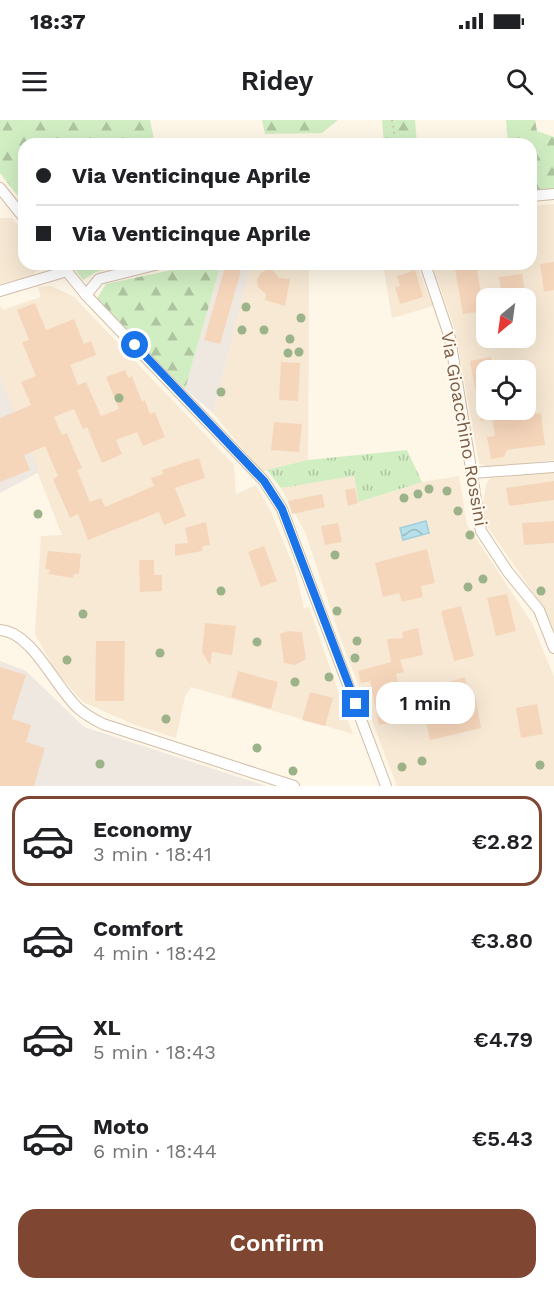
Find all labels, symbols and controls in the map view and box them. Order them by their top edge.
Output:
text: 18:37 [30,9,86,34]
icon: menu [18,65,51,98]
text: Ridey [241,65,313,97]
icon: search [503,65,536,98]
text: Via Venticinque Aprile [72,163,311,188]
text: Via Venticinque Aprile [72,221,311,246]
north arrow [476,288,536,348]
map controls [476,288,536,420]
street label: Via Gioacchino Rossini [437,330,492,528]
route start [121,331,148,358]
button: locate [476,360,536,420]
callout: 1 min [377,683,476,725]
route end [342,690,369,717]
text: 1 min [400,691,451,715]
icon: car [21,814,75,868]
text: Economy [93,817,192,842]
text: €2.82 [472,829,533,854]
text: 3 min · 18:41 [93,842,212,866]
icon: car [21,913,75,967]
text: Comfort [93,916,183,941]
text: €3.80 [471,928,533,953]
text: 4 min · 18:42 [93,941,216,965]
icon: car [21,1012,75,1066]
text: XL [93,1015,121,1040]
text: €4.79 [473,1027,533,1052]
text: 5 min · 18:43 [93,1040,216,1064]
icon: car [21,1111,75,1165]
text: Moto [93,1114,149,1139]
text: €5.43 [472,1126,533,1151]
text: 6 min · 18:44 [93,1139,217,1163]
button: Confirm [18,1209,536,1278]

